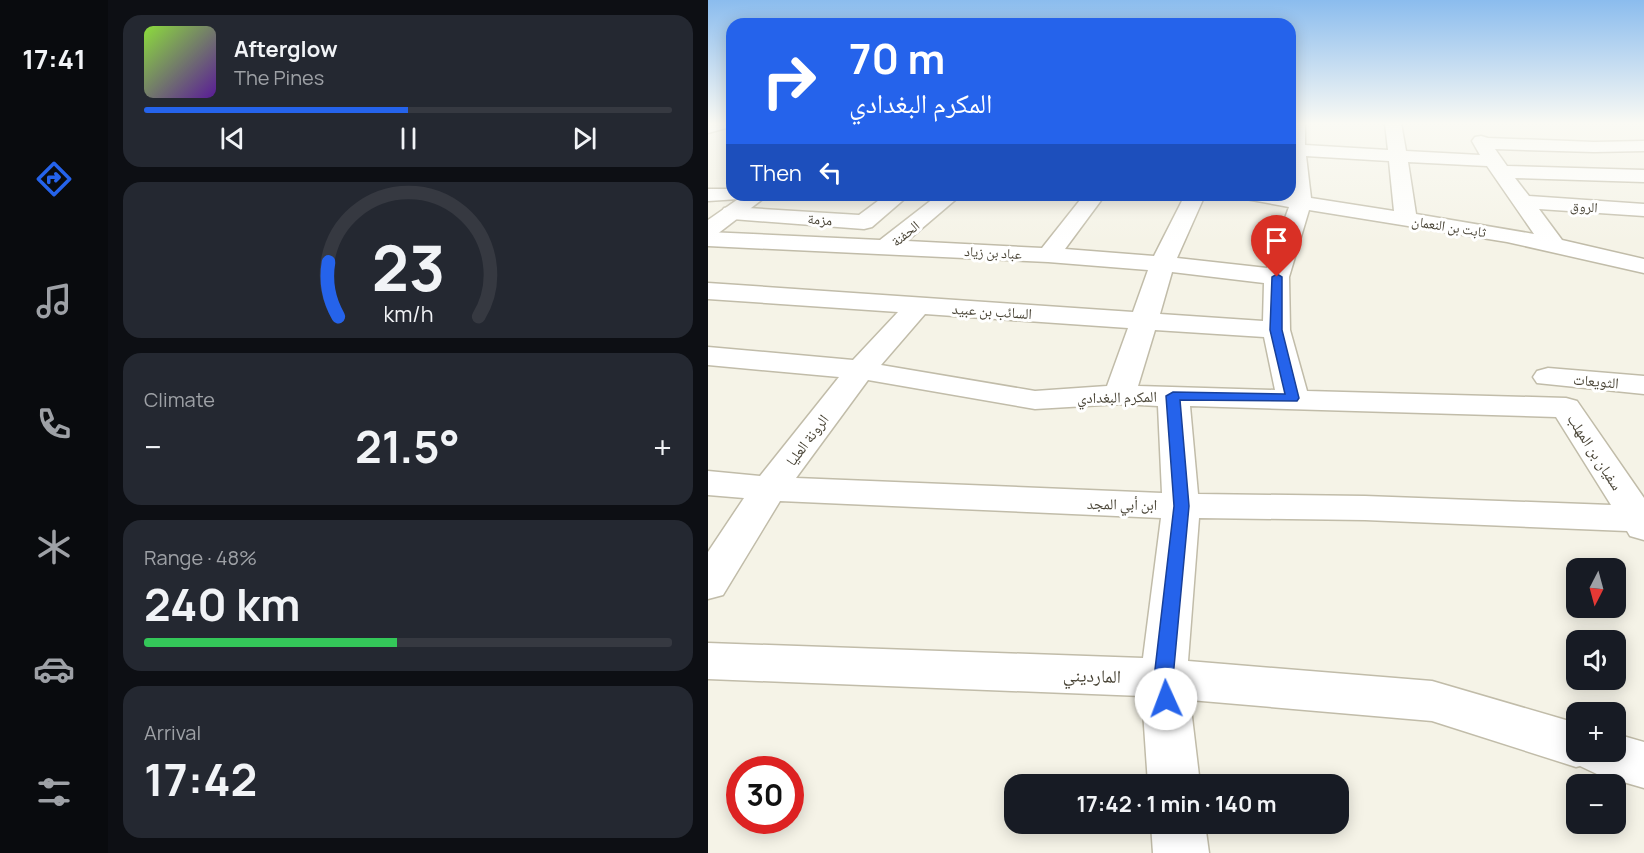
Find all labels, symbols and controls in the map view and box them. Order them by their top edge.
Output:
text: 70 m [849,29,945,87]
text: Afterglow [234,34,338,64]
text: 17:41 [22,40,86,77]
icon: right [750,42,828,120]
text: The Pines [234,64,324,91]
text: المكرم البغدادي [849,84,993,121]
icon: previous [216,122,249,155]
icon: pause [392,122,425,155]
icon: next [568,122,601,155]
icon: left [814,156,847,189]
icon: directions [33,158,75,200]
text: Then [750,158,802,188]
street label: الروق [1570,196,1598,216]
street label: مزمة [807,209,833,229]
street label: ثابت بن النعمان [1410,211,1488,241]
pin [1251,215,1302,277]
street label: الحفنة [887,216,923,250]
text: 23 [371,224,445,310]
icon: arrive [1260,224,1293,257]
street label: عباد بن زياد [964,241,1022,263]
icon: music [33,280,75,322]
street label: السائب بن عبيد [951,298,1033,324]
text: km/h [383,299,433,328]
street label: الثويعات [1572,369,1620,393]
text: Climate [144,386,215,413]
street label: المكرم البغدادي [1077,386,1157,410]
icon: phone [33,403,75,445]
street label: الرونة العليا [781,410,833,470]
street label: سفيان بن المهلب [1562,410,1628,494]
text: 21.5° [355,415,460,477]
text: − [144,424,162,469]
text: + [653,424,672,469]
street label: ابن أبي المجد [1087,493,1157,517]
icon: climate [33,526,75,568]
text: Range · 48% [144,544,257,571]
north arrow [1566,558,1626,618]
map controls [1566,558,1626,834]
text: 240 km [144,573,301,635]
button: sound [1566,630,1626,690]
icon: car [33,648,75,690]
street label: المارديني [1062,662,1122,692]
position arrow [1134,667,1198,731]
button: + [1566,702,1626,762]
text: Arrival [144,719,201,746]
text: 17:42 [144,748,257,810]
speed limit sign: 30 [726,756,804,834]
icon: filters [33,771,75,813]
button: − [1566,774,1626,834]
text: 17:42 · 1 min · 140 m [1076,789,1277,819]

